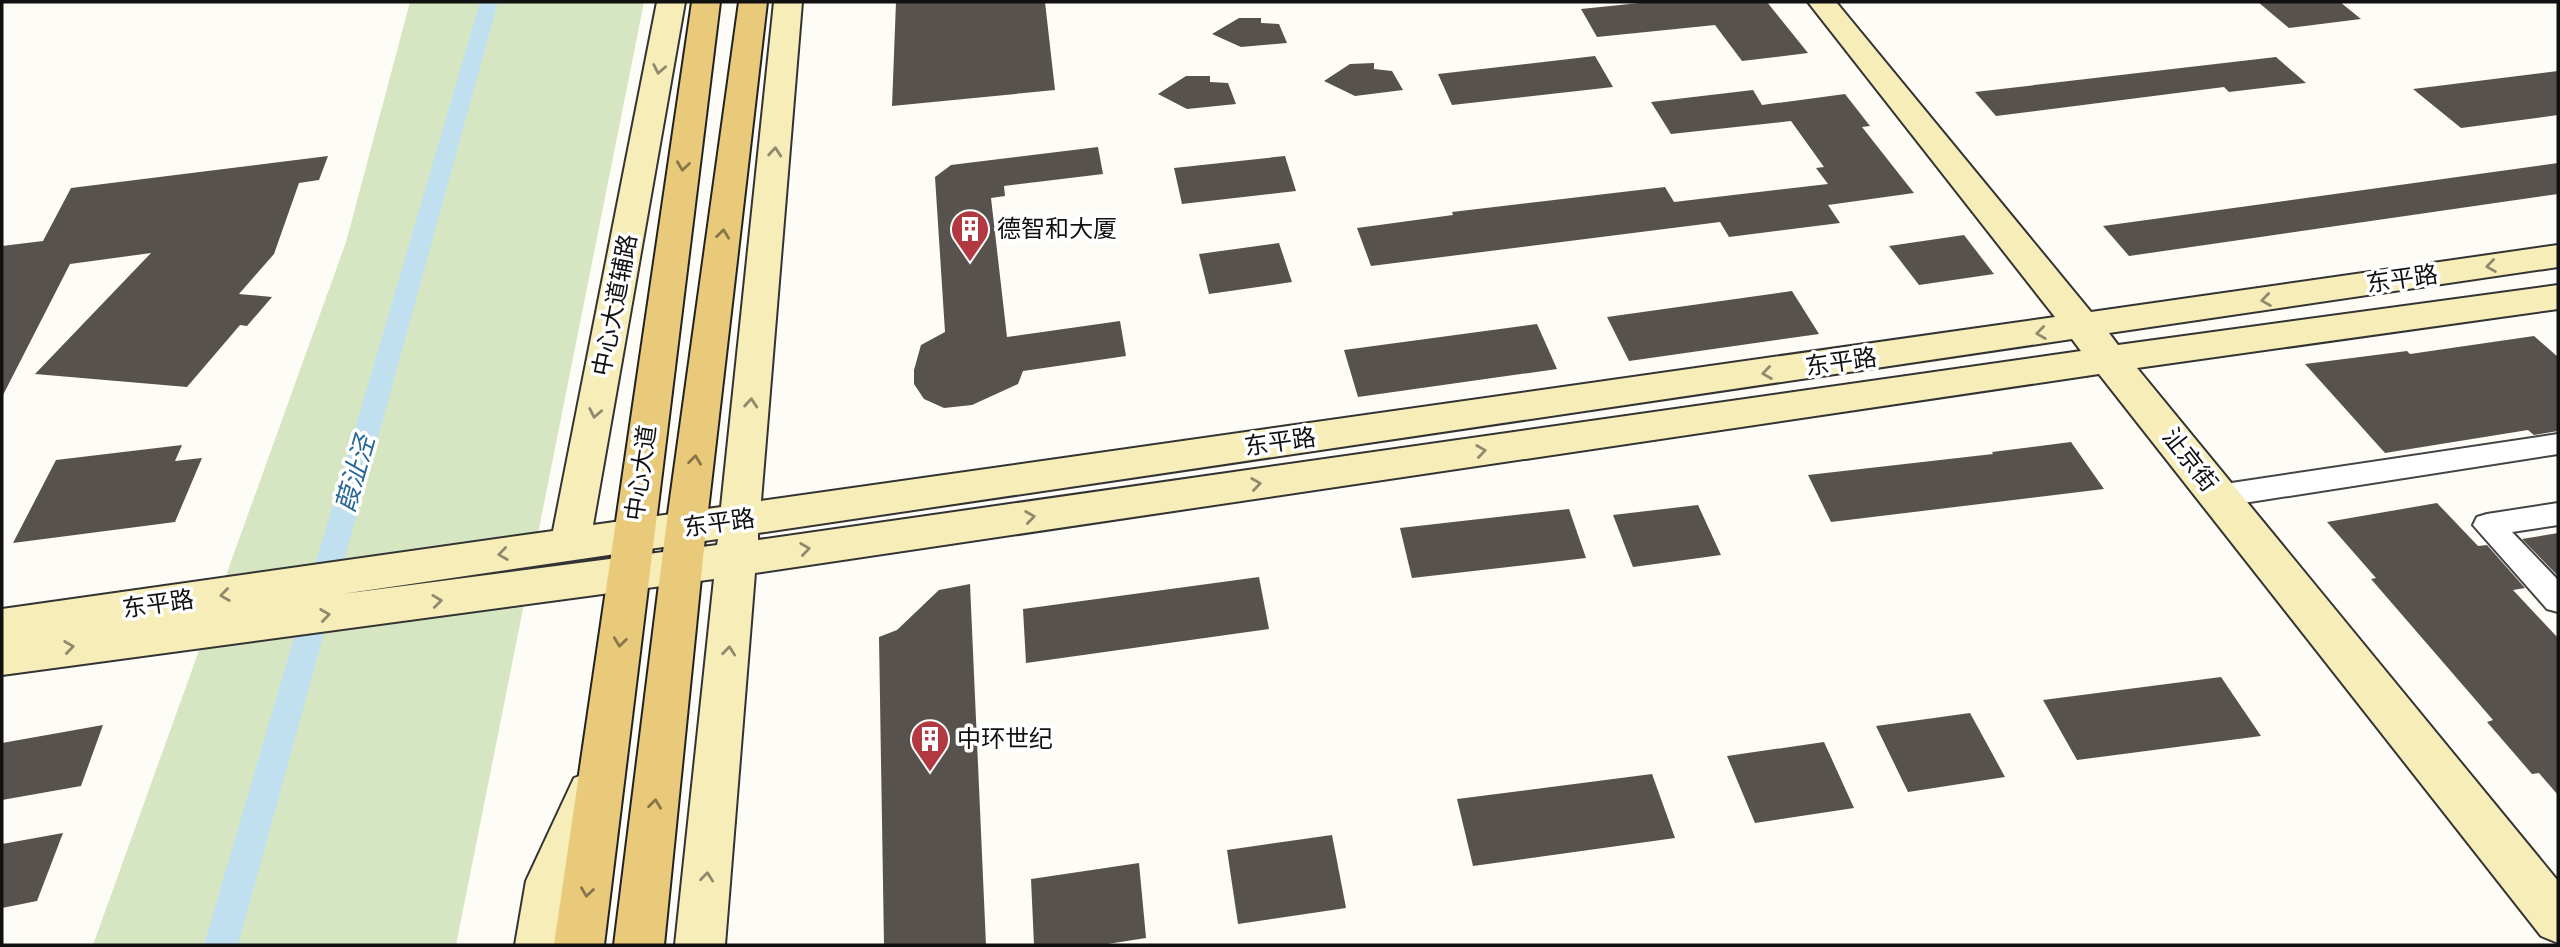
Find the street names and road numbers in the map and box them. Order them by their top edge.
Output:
street label: 中心大道辅路 [587,231,642,378]
street label: 东平路 [2364,259,2440,298]
street label: 东平路 [1803,342,1879,381]
street label: 东平路 [1242,422,1318,461]
street label: 沚京街 [2157,422,2224,497]
street label: 中心大道 [619,423,662,522]
street label: 东平路 [681,503,757,542]
street label: 东平路 [120,584,196,623]

